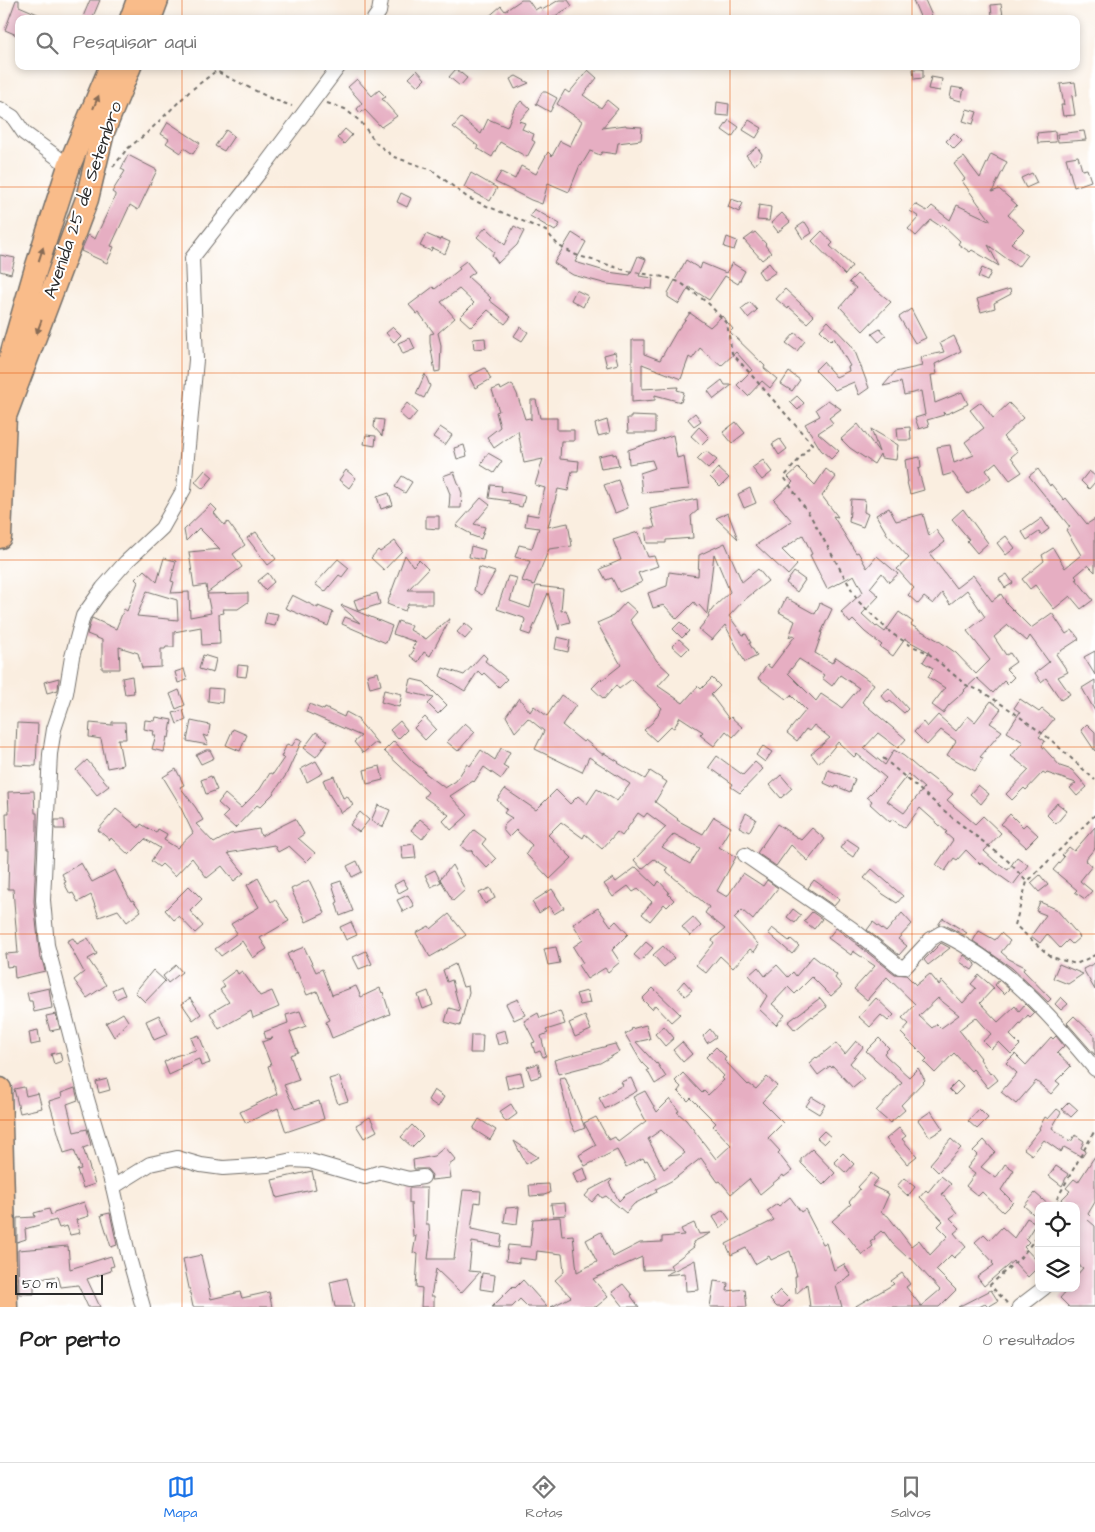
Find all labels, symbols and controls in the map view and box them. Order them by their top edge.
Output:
search box [15,15,1080,70]
icon: search [33,29,61,57]
text: Pesquisar aqui [73,29,196,56]
one-way arrow [93,95,101,109]
street label: Avenida 25 de Setembro [38,98,128,302]
one-way arrow [37,247,45,262]
one-way arrow [35,319,42,334]
map controls [1035,1202,1080,1292]
button: locate [1035,1202,1080,1247]
button: layers [1035,1247,1080,1292]
scale bar [15,1272,102,1295]
text: 50 m [22,1274,57,1294]
text: Por perto [20,1325,120,1354]
text: 0 resultados [983,1329,1075,1351]
tab: Mapa [164,1473,197,1523]
tab: Rotas [525,1473,563,1523]
tab: Salvos [891,1473,931,1523]

